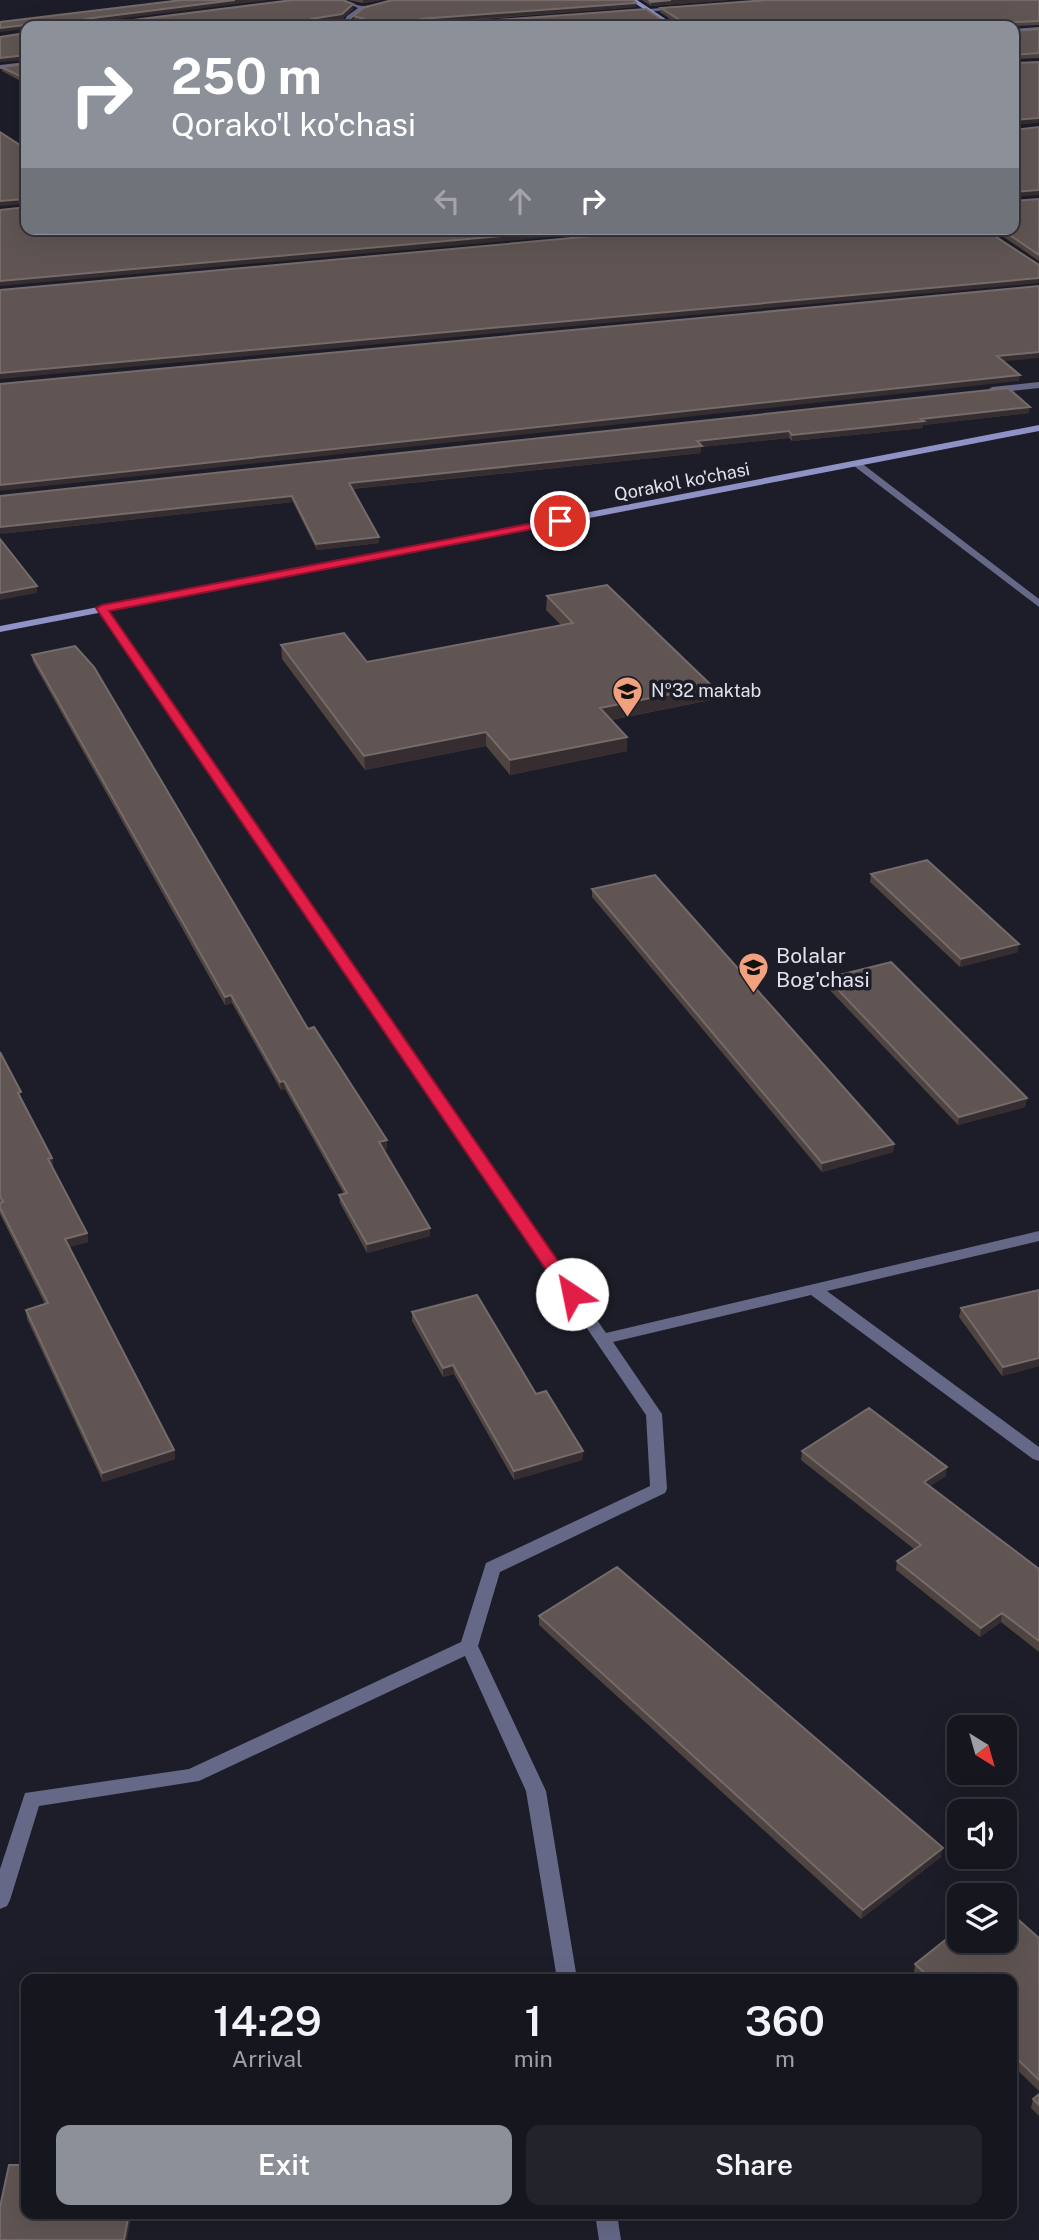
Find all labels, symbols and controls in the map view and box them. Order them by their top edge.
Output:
text: 250 m [171,47,322,105]
icon: right [56,49,147,140]
text: Qorako'l ko'chasi [171,106,416,143]
icon: left [428,182,466,220]
icon: ahead [501,182,539,220]
icon: right [574,182,612,220]
street label: Qorako'l ko'chasi [612,458,752,505]
pin [530,491,590,551]
icon: arrive [541,502,579,540]
school or university icon: №32 maktab [611,674,645,718]
place label: №32 maktab [651,680,761,701]
place label: Bolalar Bog'chasi [776,943,870,992]
school or university icon: Bolalar Bog'chasi [736,951,770,995]
position arrow [535,1257,609,1331]
north arrow [947,1715,1017,1785]
map controls [947,1715,1017,1953]
button: sound [947,1799,1017,1869]
button: layers [947,1883,1017,1953]
text: 14:29 [213,1996,322,2045]
text: 1 [524,1996,542,2045]
text: 360 [745,1996,825,2045]
text: Arrival [232,2045,303,2072]
text: min [514,2045,553,2072]
text: m [775,2045,795,2072]
button: Exit [56,2125,512,2205]
button: Share [526,2125,982,2205]

